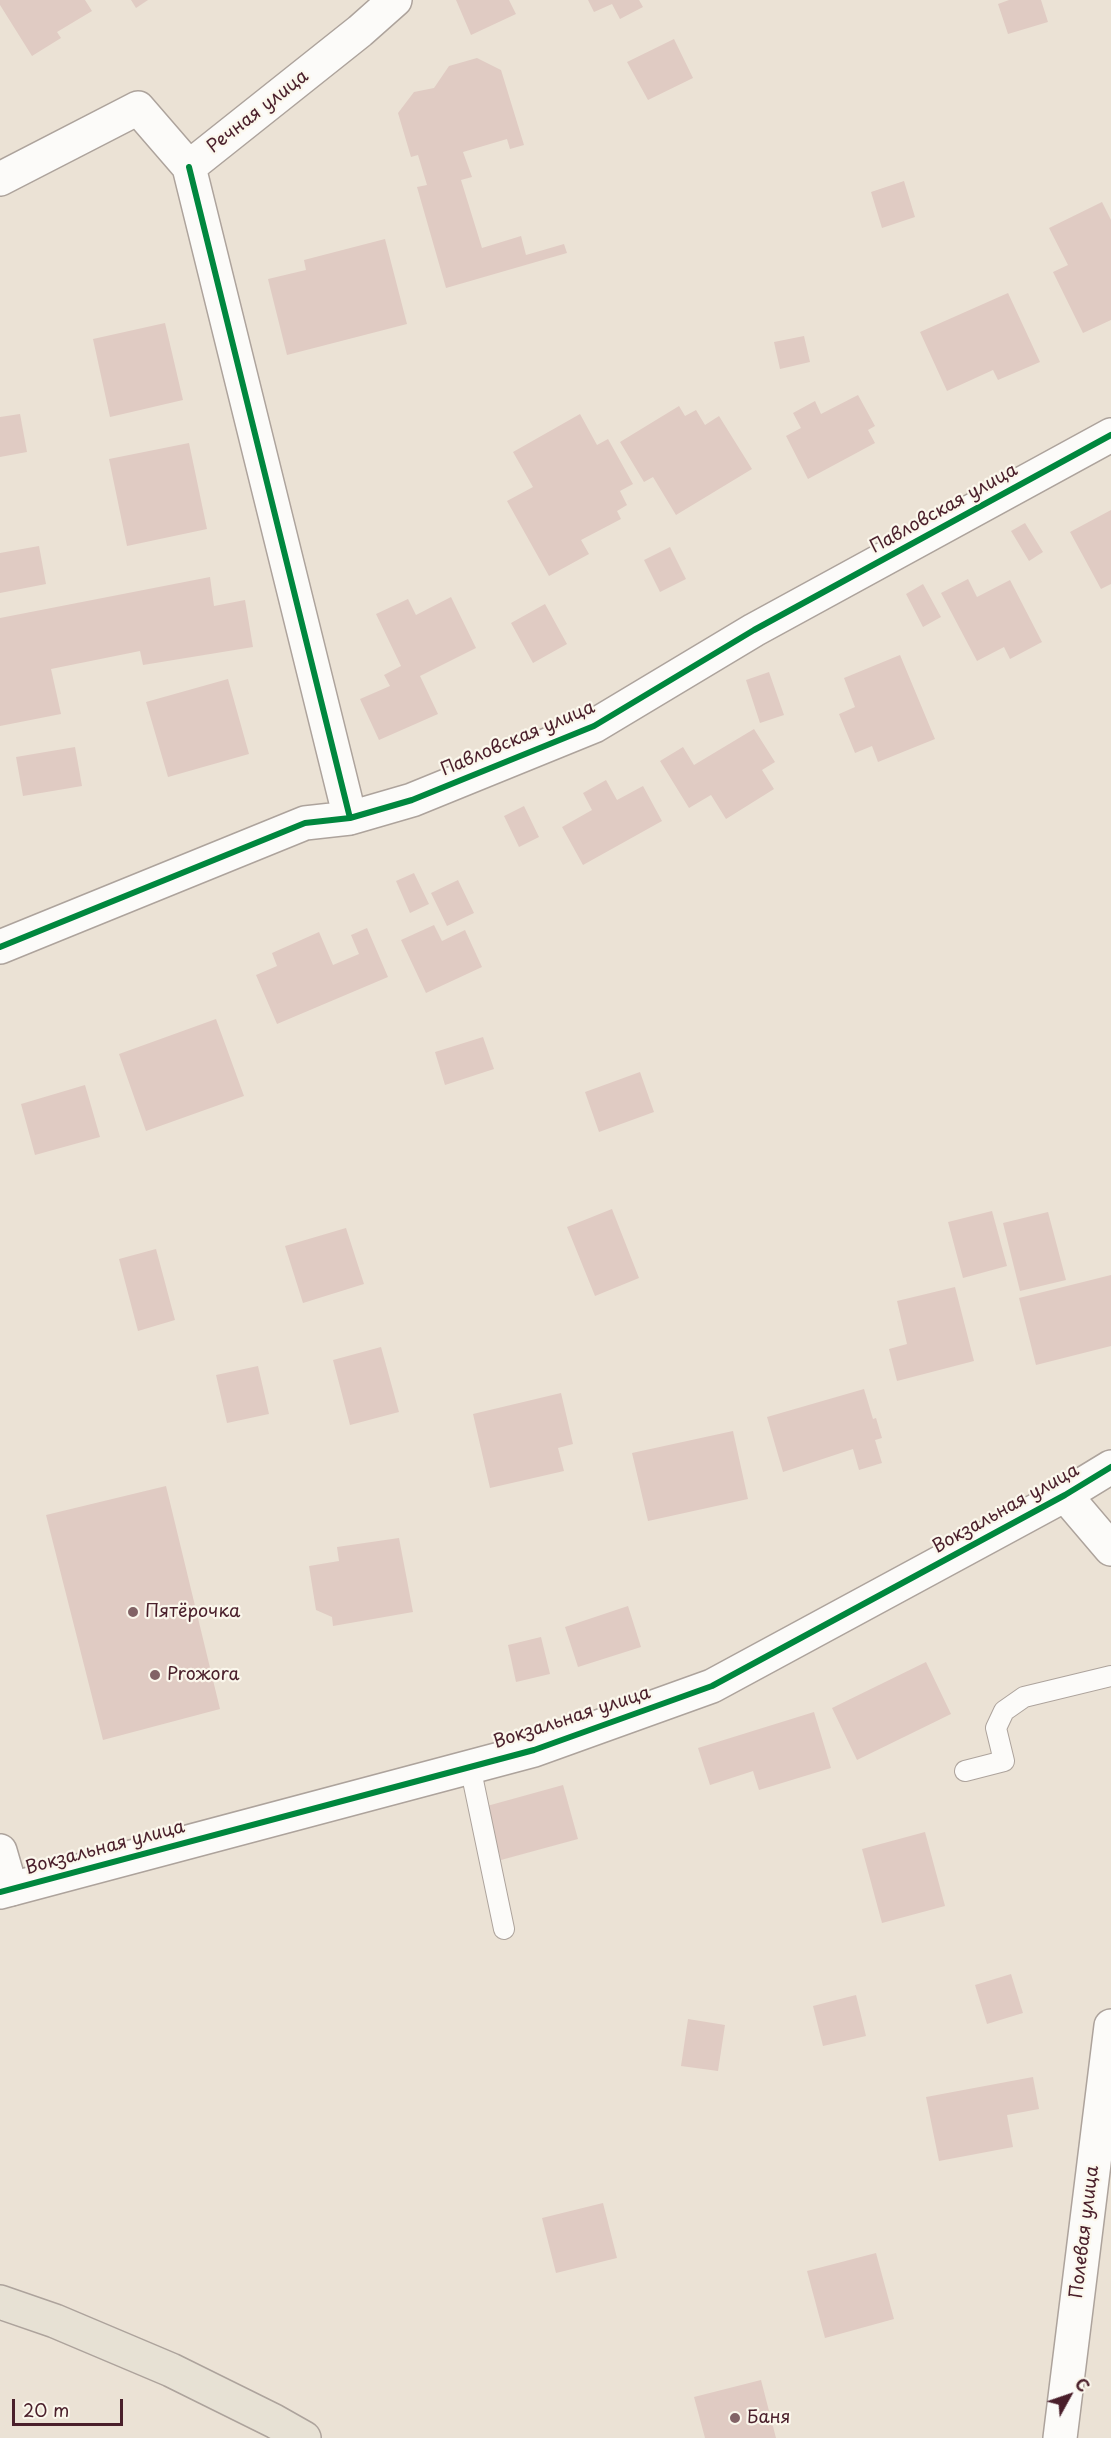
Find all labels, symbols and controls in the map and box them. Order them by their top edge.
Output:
street label: Речная улица [203,66,313,158]
street label: Павловская улица [867,460,1021,558]
street label: Павловская улица [438,697,598,781]
street label: Вокзальная улица [929,1460,1083,1558]
place label: Пятёрочка [145,1601,240,1623]
marker: Пятёрочка [126,1605,140,1619]
place label: Proжora [167,1664,240,1686]
marker: Proжora [148,1668,162,1682]
street label: Вокзальная улица [491,1682,653,1754]
street label: Вокзальная улица [23,1816,187,1880]
street label: Полевая улица [1066,2164,1104,2300]
north arrow [1039,2366,1099,2426]
text: С [1070,2372,1096,2397]
scale bar [15,2387,126,2425]
text: 20 m [23,2396,69,2423]
place label: Баня [747,2407,790,2429]
marker: Баня [728,2411,742,2425]

